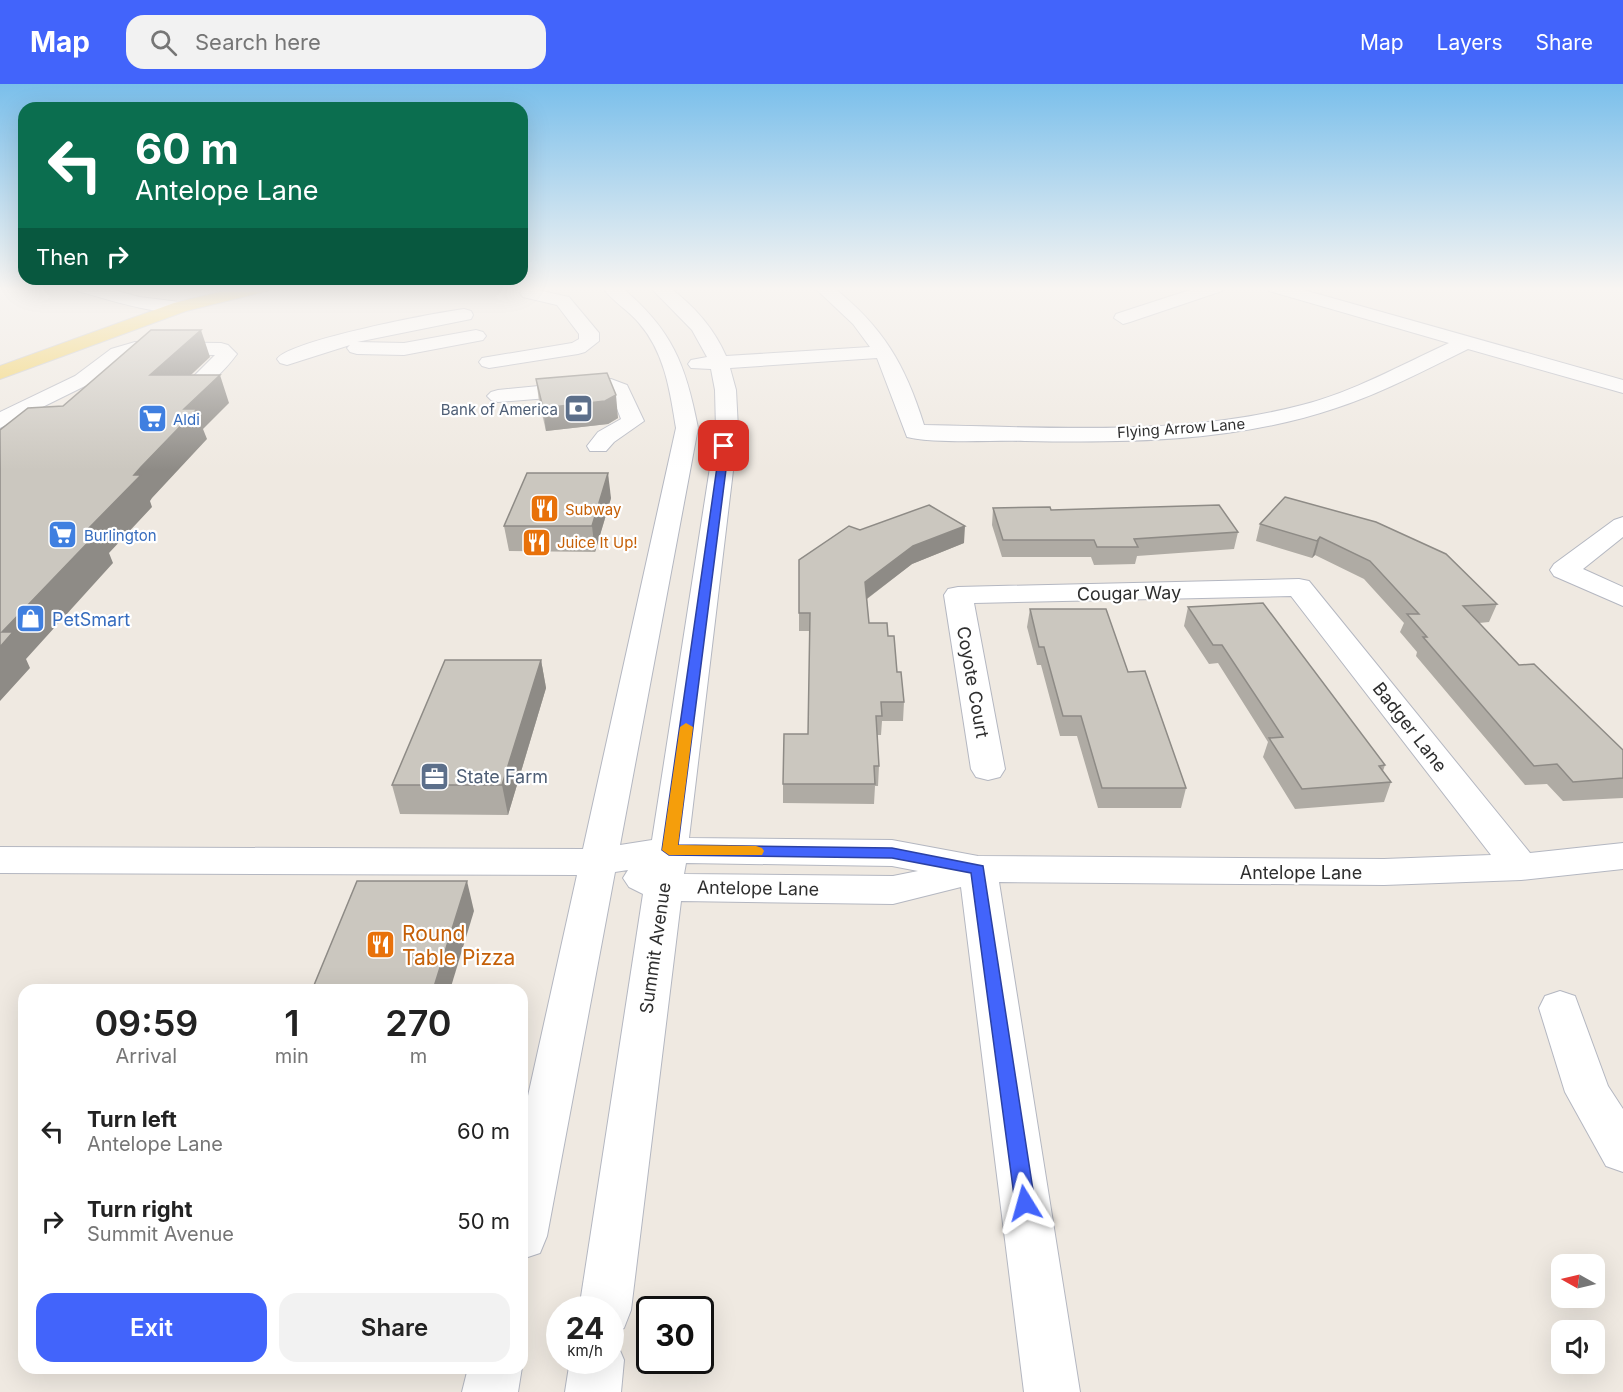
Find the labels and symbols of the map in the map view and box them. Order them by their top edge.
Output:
bank icon: Bank of America [563,393,595,425]
place label: Bank of America [441,400,558,419]
supermarket icon: Aldi [136,403,168,435]
place label: Aldi [173,410,200,429]
street label: Flying Arrow Lane [1116,414,1246,442]
pin [698,420,749,471]
restaurant icon: Subway [528,493,560,525]
place label: Subway [565,500,622,519]
supermarket icon: Burlington [47,519,79,551]
place label: Burlington [84,526,157,545]
restaurant icon: Juice It Up! [520,526,552,558]
place label: Juice It Up! [557,533,638,552]
street label: Cougar Way [1077,582,1181,604]
shop icon: PetSmart [15,603,47,635]
place label: PetSmart [52,609,130,630]
street label: Coyote Court [953,625,993,740]
street label: Badger Lane [1369,678,1451,776]
office icon: State Farm [419,760,451,792]
place label: State Farm [456,766,548,787]
street label: Antelope Lane [1240,862,1362,883]
street label: Antelope Lane [697,876,819,900]
street label: Summit Avenue [635,881,675,1015]
place label: Round Table Pizza [402,921,515,970]
restaurant icon: Round Table Pizza [365,929,397,961]
position arrow [993,1171,1057,1235]
north arrow [1551,1254,1605,1308]
speed limit sign: 30 [636,1296,714,1374]

